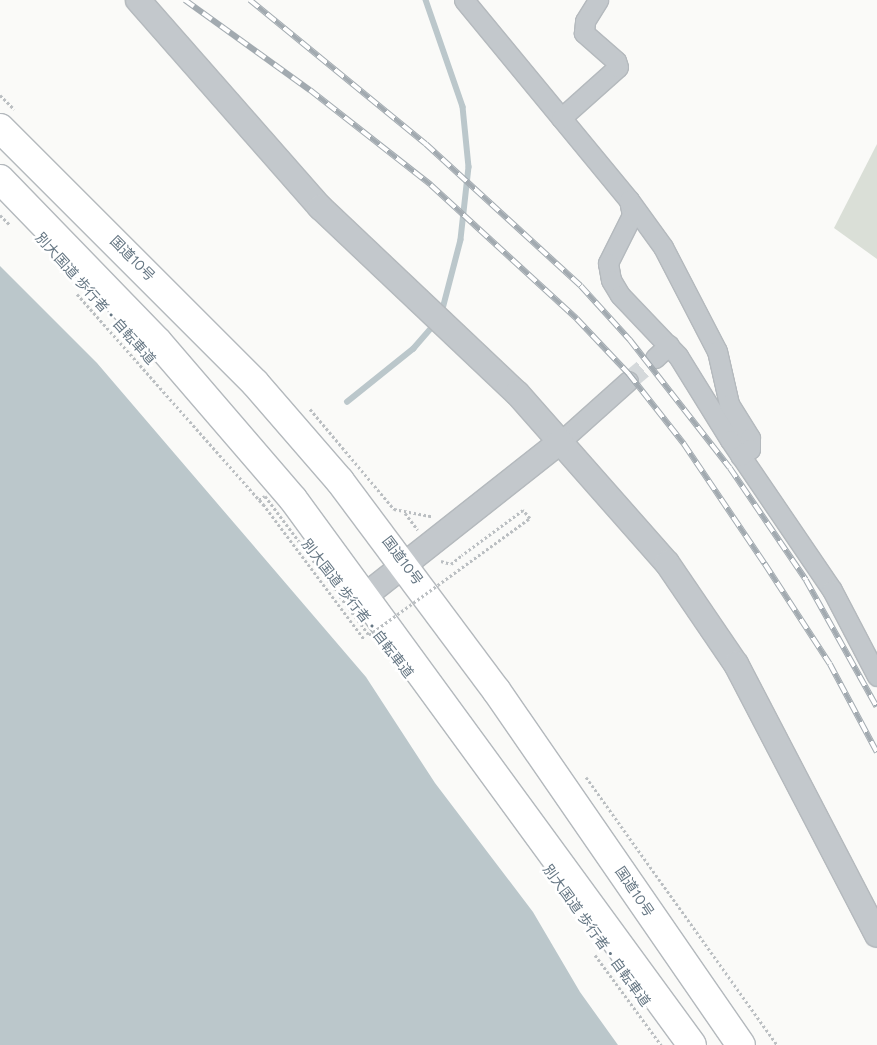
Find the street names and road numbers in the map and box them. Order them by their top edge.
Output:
street label: 別大国道 歩行者・自転車道 [31,230,159,368]
street label: 国道10号 [106,233,158,285]
street label: 国道10号 [378,533,426,589]
street label: 別大国道 歩行者・自転車道 [298,536,416,682]
street label: 別大国道 歩行者・自転車道 [539,862,653,1010]
street label: 国道10号 [611,864,657,920]

